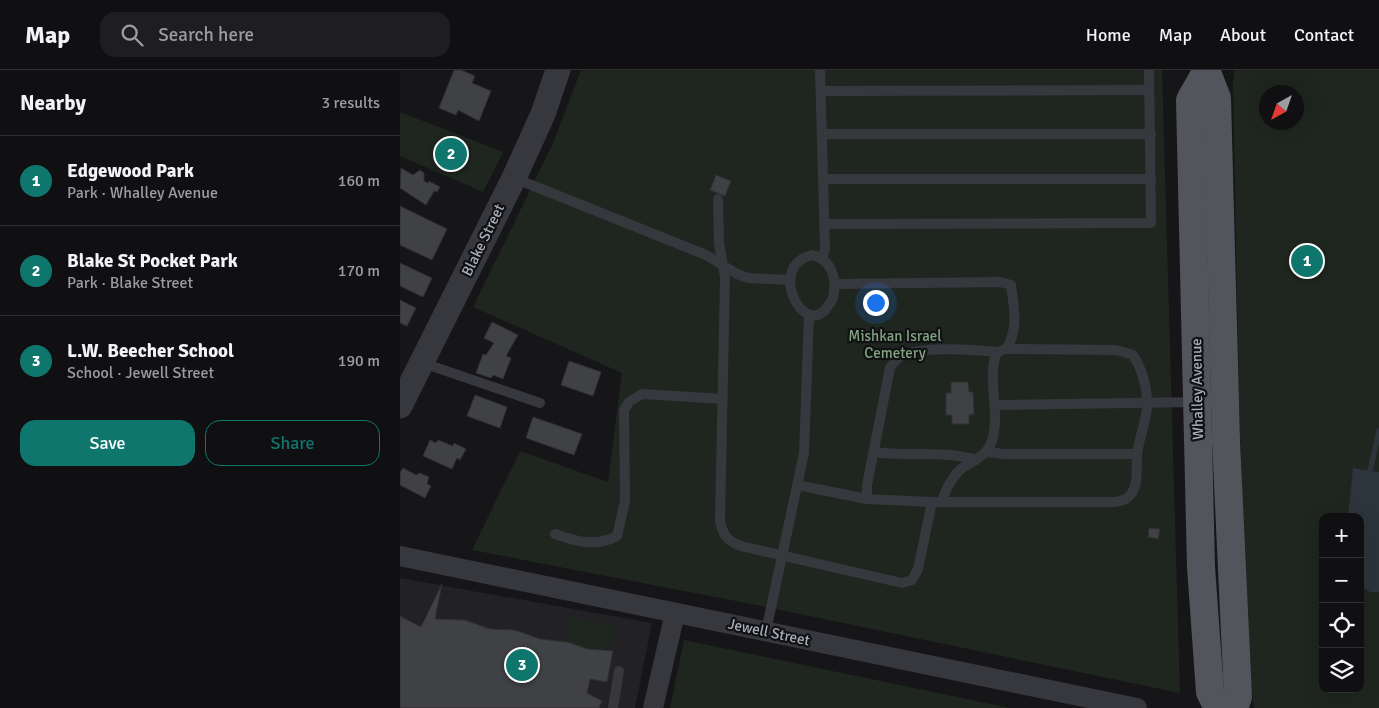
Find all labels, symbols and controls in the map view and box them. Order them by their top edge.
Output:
search box [100,12,450,57]
text: Map [25,20,70,50]
icon: search [118,21,146,49]
text: Search here [158,23,254,47]
text: Home [1086,24,1131,46]
text: Map [1159,24,1192,46]
text: About [1220,24,1266,46]
text: Contact [1294,24,1354,46]
north arrow [1259,85,1304,130]
text: Nearby [20,90,86,116]
text: 3 results [321,93,380,113]
pin: 2 [435,135,467,173]
text: Edgewood Park [67,159,194,183]
text: 1 [32,171,40,191]
text: 160 m [338,171,380,191]
text: Park · Whalley Avenue [67,183,218,203]
street label: Blake Street [458,201,508,279]
pin: 1 [1291,242,1323,280]
text: Blake St Pocket Park [67,249,238,273]
text: 2 [32,261,40,281]
text: 170 m [338,261,380,281]
text: Park · Blake Street [67,273,193,293]
your location [863,290,889,316]
park label: Mishkan Israel Cemetery [848,327,942,362]
street label: Whalley Avenue [1187,338,1207,440]
text: L.W. Beecher School [67,339,234,363]
text: 3 [32,351,40,371]
text: 190 m [338,351,380,371]
text: School · Jewell Street [67,363,214,383]
button: Save [20,420,195,466]
button: Share [205,420,380,466]
map controls [1319,513,1364,693]
button: + [1319,513,1364,558]
button: − [1319,558,1364,603]
button: locate [1319,603,1364,648]
street label: Jewell Street [726,615,812,649]
pin: 3 [506,646,538,684]
button: layers [1319,648,1364,693]

